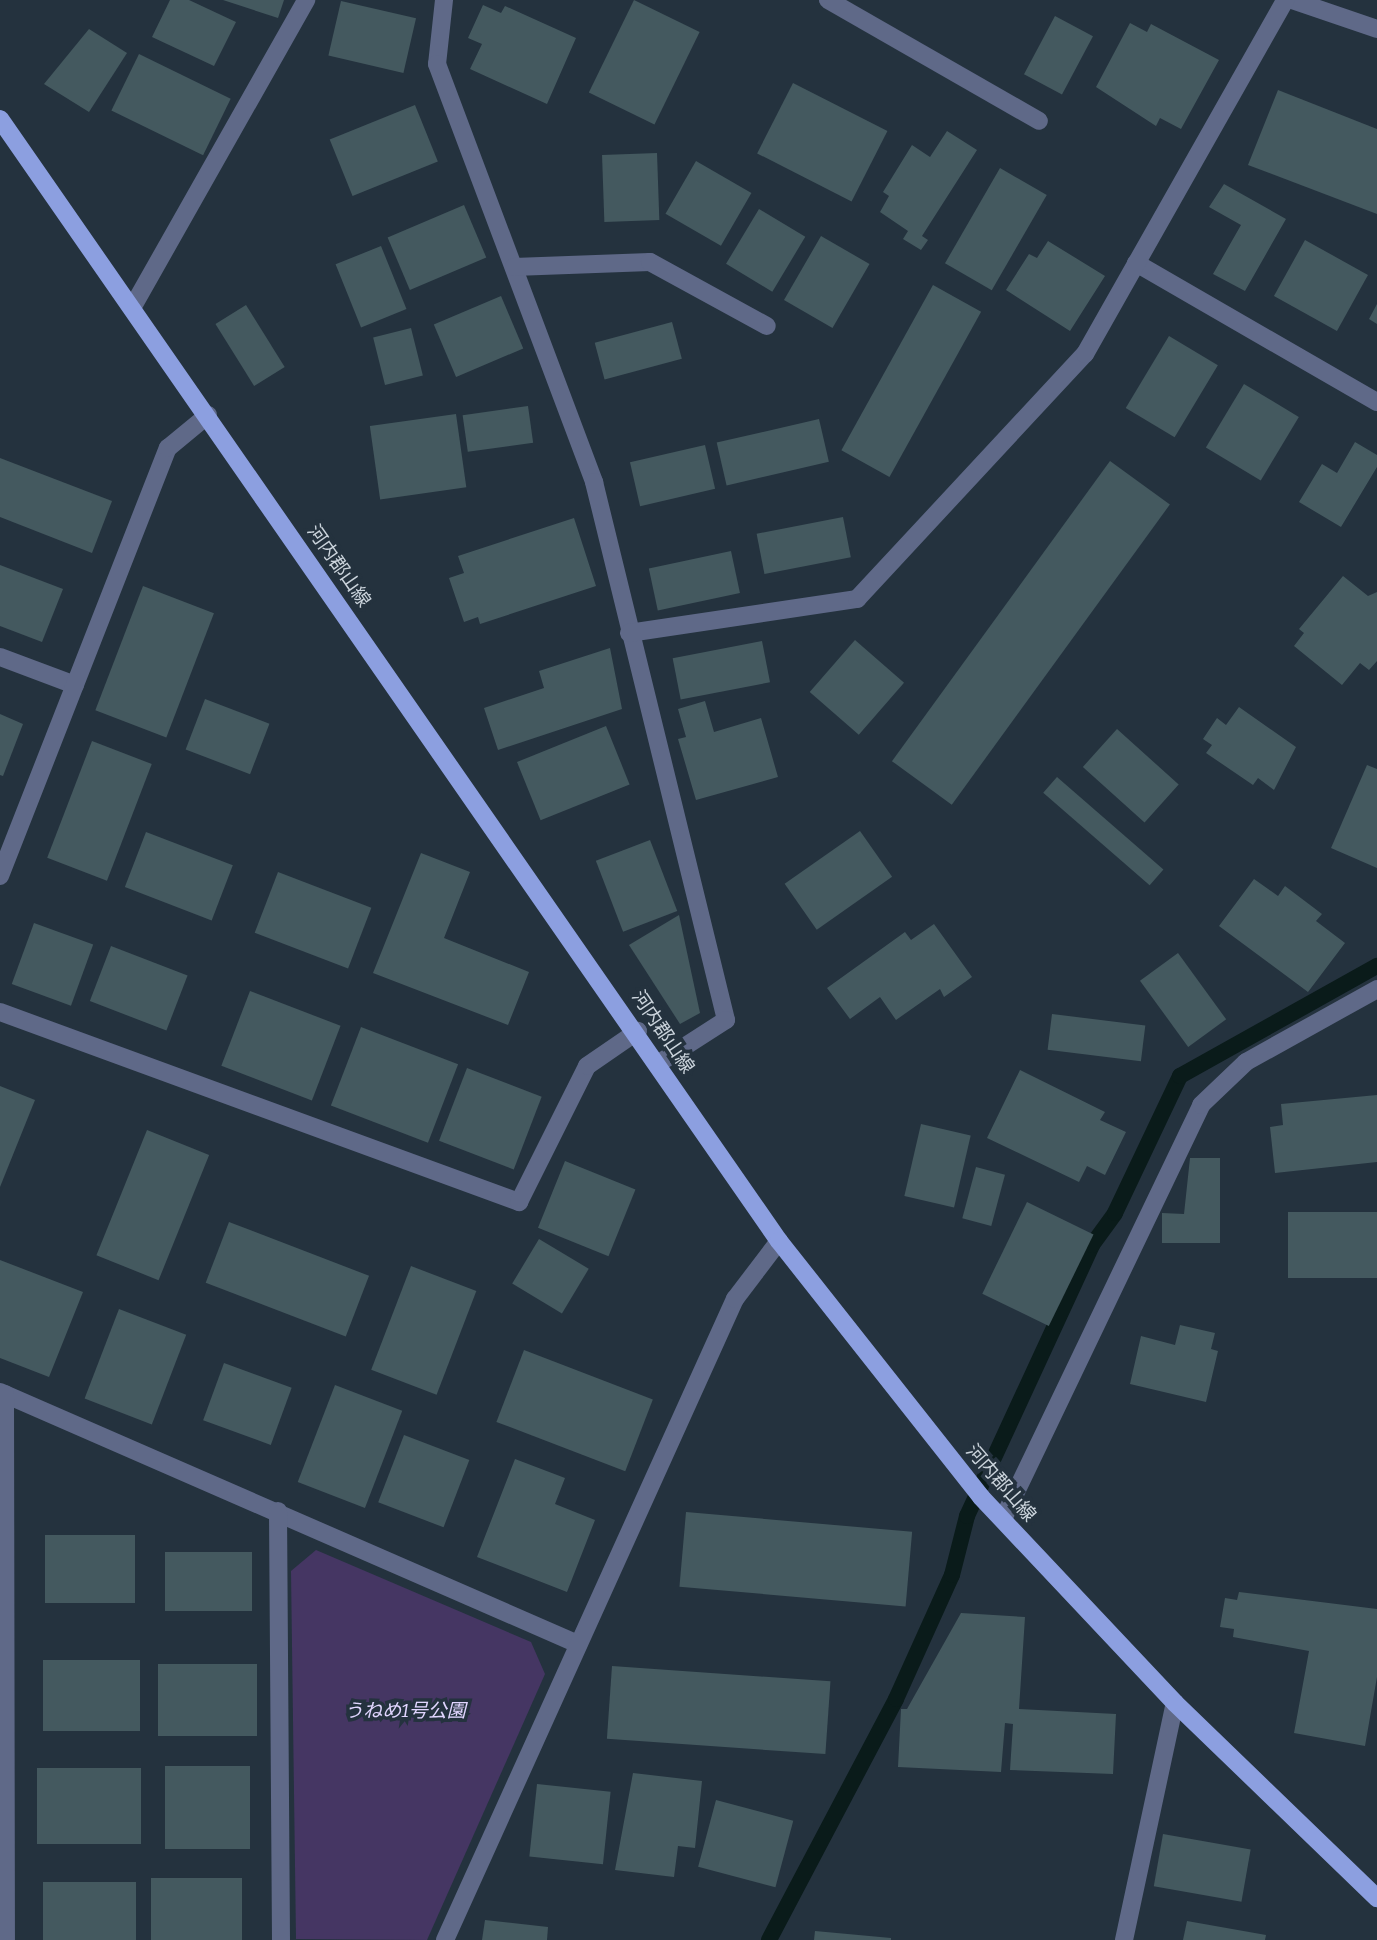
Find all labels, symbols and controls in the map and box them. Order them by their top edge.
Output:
street label: 河内郡山線 [302,521,376,611]
street label: 河内郡山線 [627,986,699,1078]
street label: 河内郡山線 [961,1440,1041,1526]
park label: うねめ1号公園 [344,1700,466,1722]

